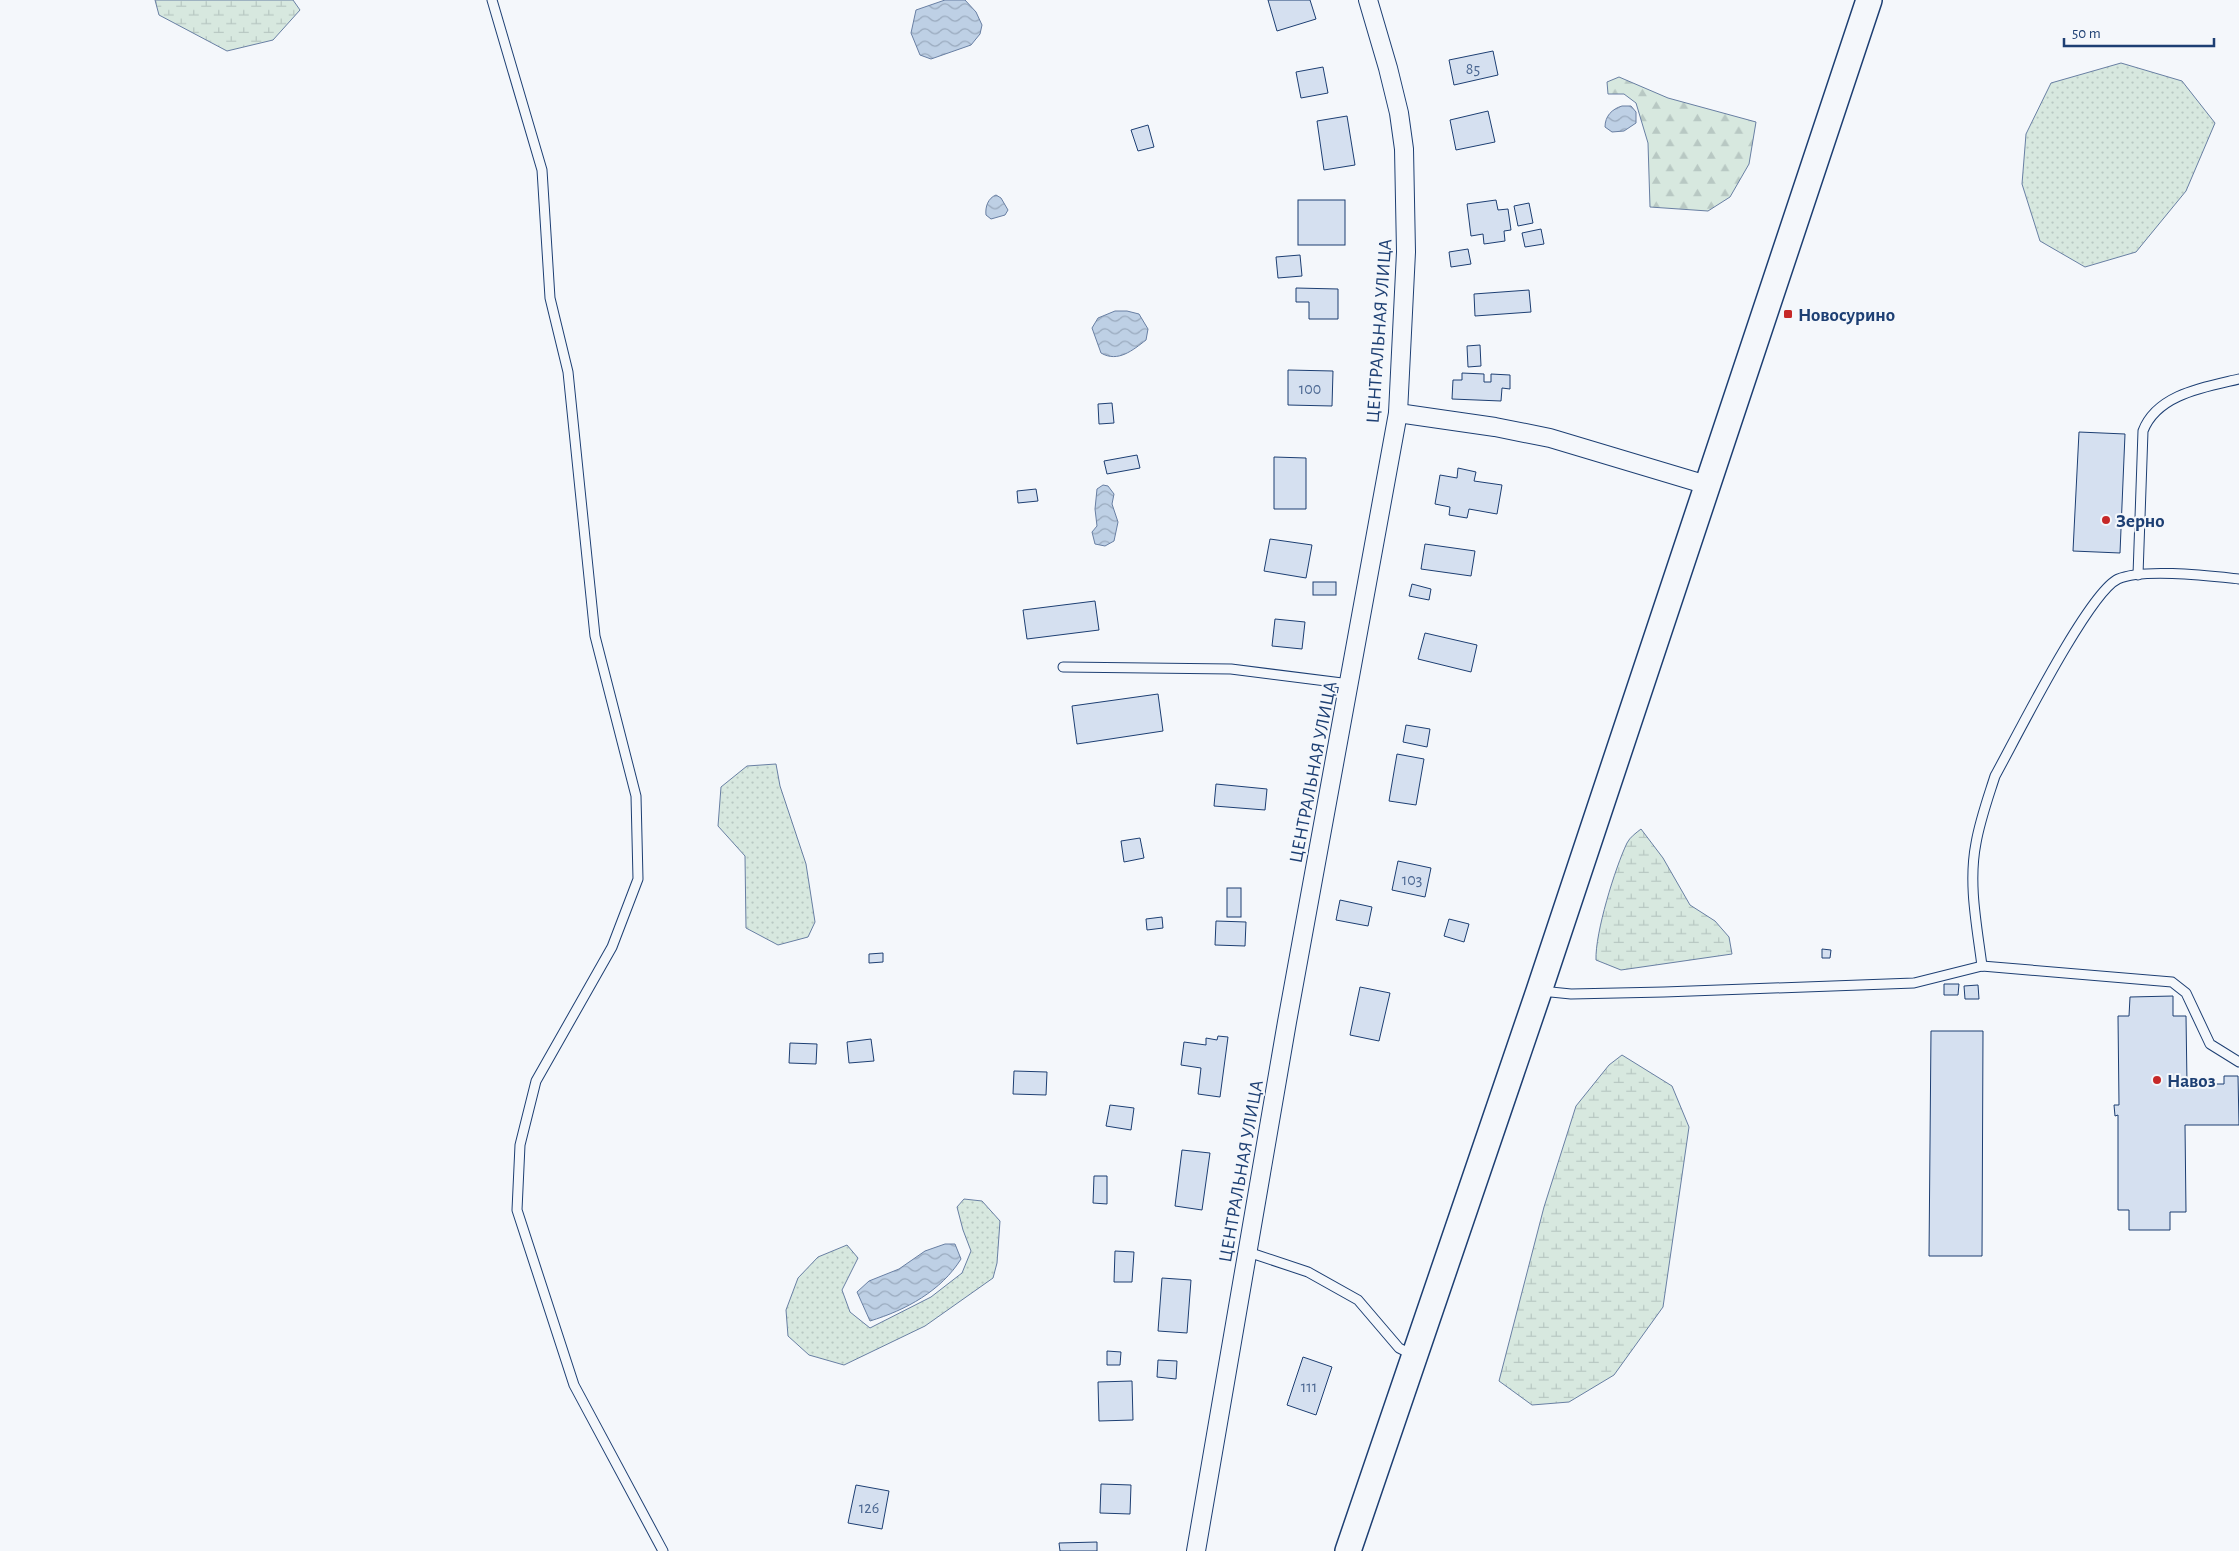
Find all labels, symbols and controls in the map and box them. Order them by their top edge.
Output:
scale bar [2064,15,2214,47]
text: 50 m [2072,26,2101,41]
house number: 85 [1466,61,1480,77]
street label: ЦЕНТРАЛЬНАЯ УЛИЦА [1364,238,1395,424]
place label: Новосурино [1798,306,1895,325]
marker: Новосурино [1782,308,1794,320]
house number: 100 [1299,381,1321,397]
place label: Зерно [2116,512,2165,531]
marker: Зерно [2100,514,2112,526]
street label: ЦЕНТРАЛЬНАЯ УЛИЦА [1287,680,1340,865]
house number: 103 [1402,872,1422,888]
place label: Навоз [2167,1072,2216,1091]
marker: Навоз [2151,1074,2163,1086]
street label: ЦЕНТРАЛЬНАЯ УЛИЦА [1216,1079,1267,1264]
house number: 111 [1301,1379,1317,1395]
house number: 126 [859,1500,879,1516]

